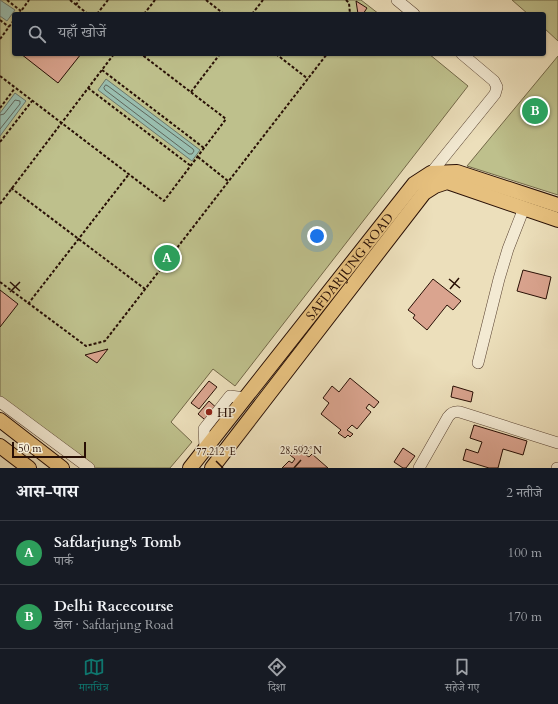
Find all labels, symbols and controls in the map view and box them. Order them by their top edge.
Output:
search box [12,12,546,56]
text: यहाँ खोजें [58,22,106,42]
icon: search [26,23,48,45]
pin: B [522,96,548,126]
street label: SAFDARJUNG ROAD [302,209,398,324]
your location [307,226,327,246]
pin: A [154,243,180,273]
place label: HP [217,404,236,422]
marker: HP [204,407,214,417]
scale bar [12,440,86,459]
text: 50 m [18,441,42,456]
text: 28.592°N [280,444,322,458]
text: 77.212°E [196,445,236,459]
text: आस-पास [16,480,78,503]
text: 2 नतीजे [506,484,542,502]
text: Safdarjung's Tomb [54,532,181,552]
text: A [24,544,34,562]
text: 100 m [508,544,542,562]
text: पार्क [54,552,73,570]
text: Delhi Racecourse [54,596,174,616]
text: B [24,608,34,626]
text: 170 m [508,608,542,626]
text: खेल · Safdarjung Road [54,616,173,634]
tab: मानचित्र [79,656,108,698]
tab: दिशा [266,656,288,698]
tab: सहेजे गए [445,656,479,698]

